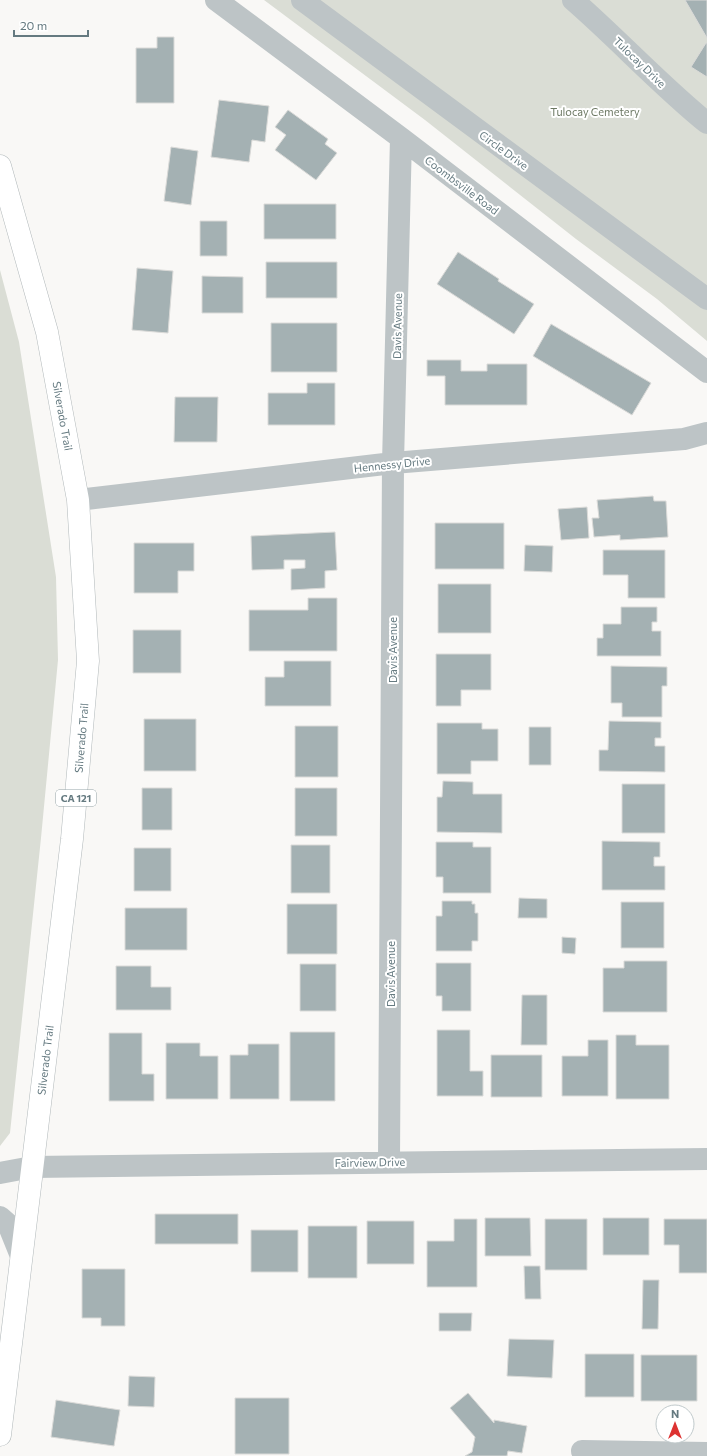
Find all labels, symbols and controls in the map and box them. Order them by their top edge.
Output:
scale bar [14,12,88,38]
text: 20 m [20,18,47,32]
street label: Tulocay Drive [611,34,669,90]
park label: Tulocay Cemetery [550,105,640,118]
street label: Circle Drive [477,128,531,172]
street label: Coombsville Road [422,153,502,217]
street label: Davis Avenue [390,293,404,359]
street label: Silverado Trail [51,380,75,452]
street label: Hennessy Drive [353,454,431,474]
street label: Davis Avenue [386,617,399,683]
street label: Silverado Trail [71,702,91,774]
road number: CA 121 [56,790,96,806]
street label: Davis Avenue [384,941,397,1007]
street label: Silverado Trail [34,1024,56,1096]
street label: Fairview Drive [335,1155,406,1169]
north arrow [655,1404,695,1444]
text: N [671,1407,679,1420]

